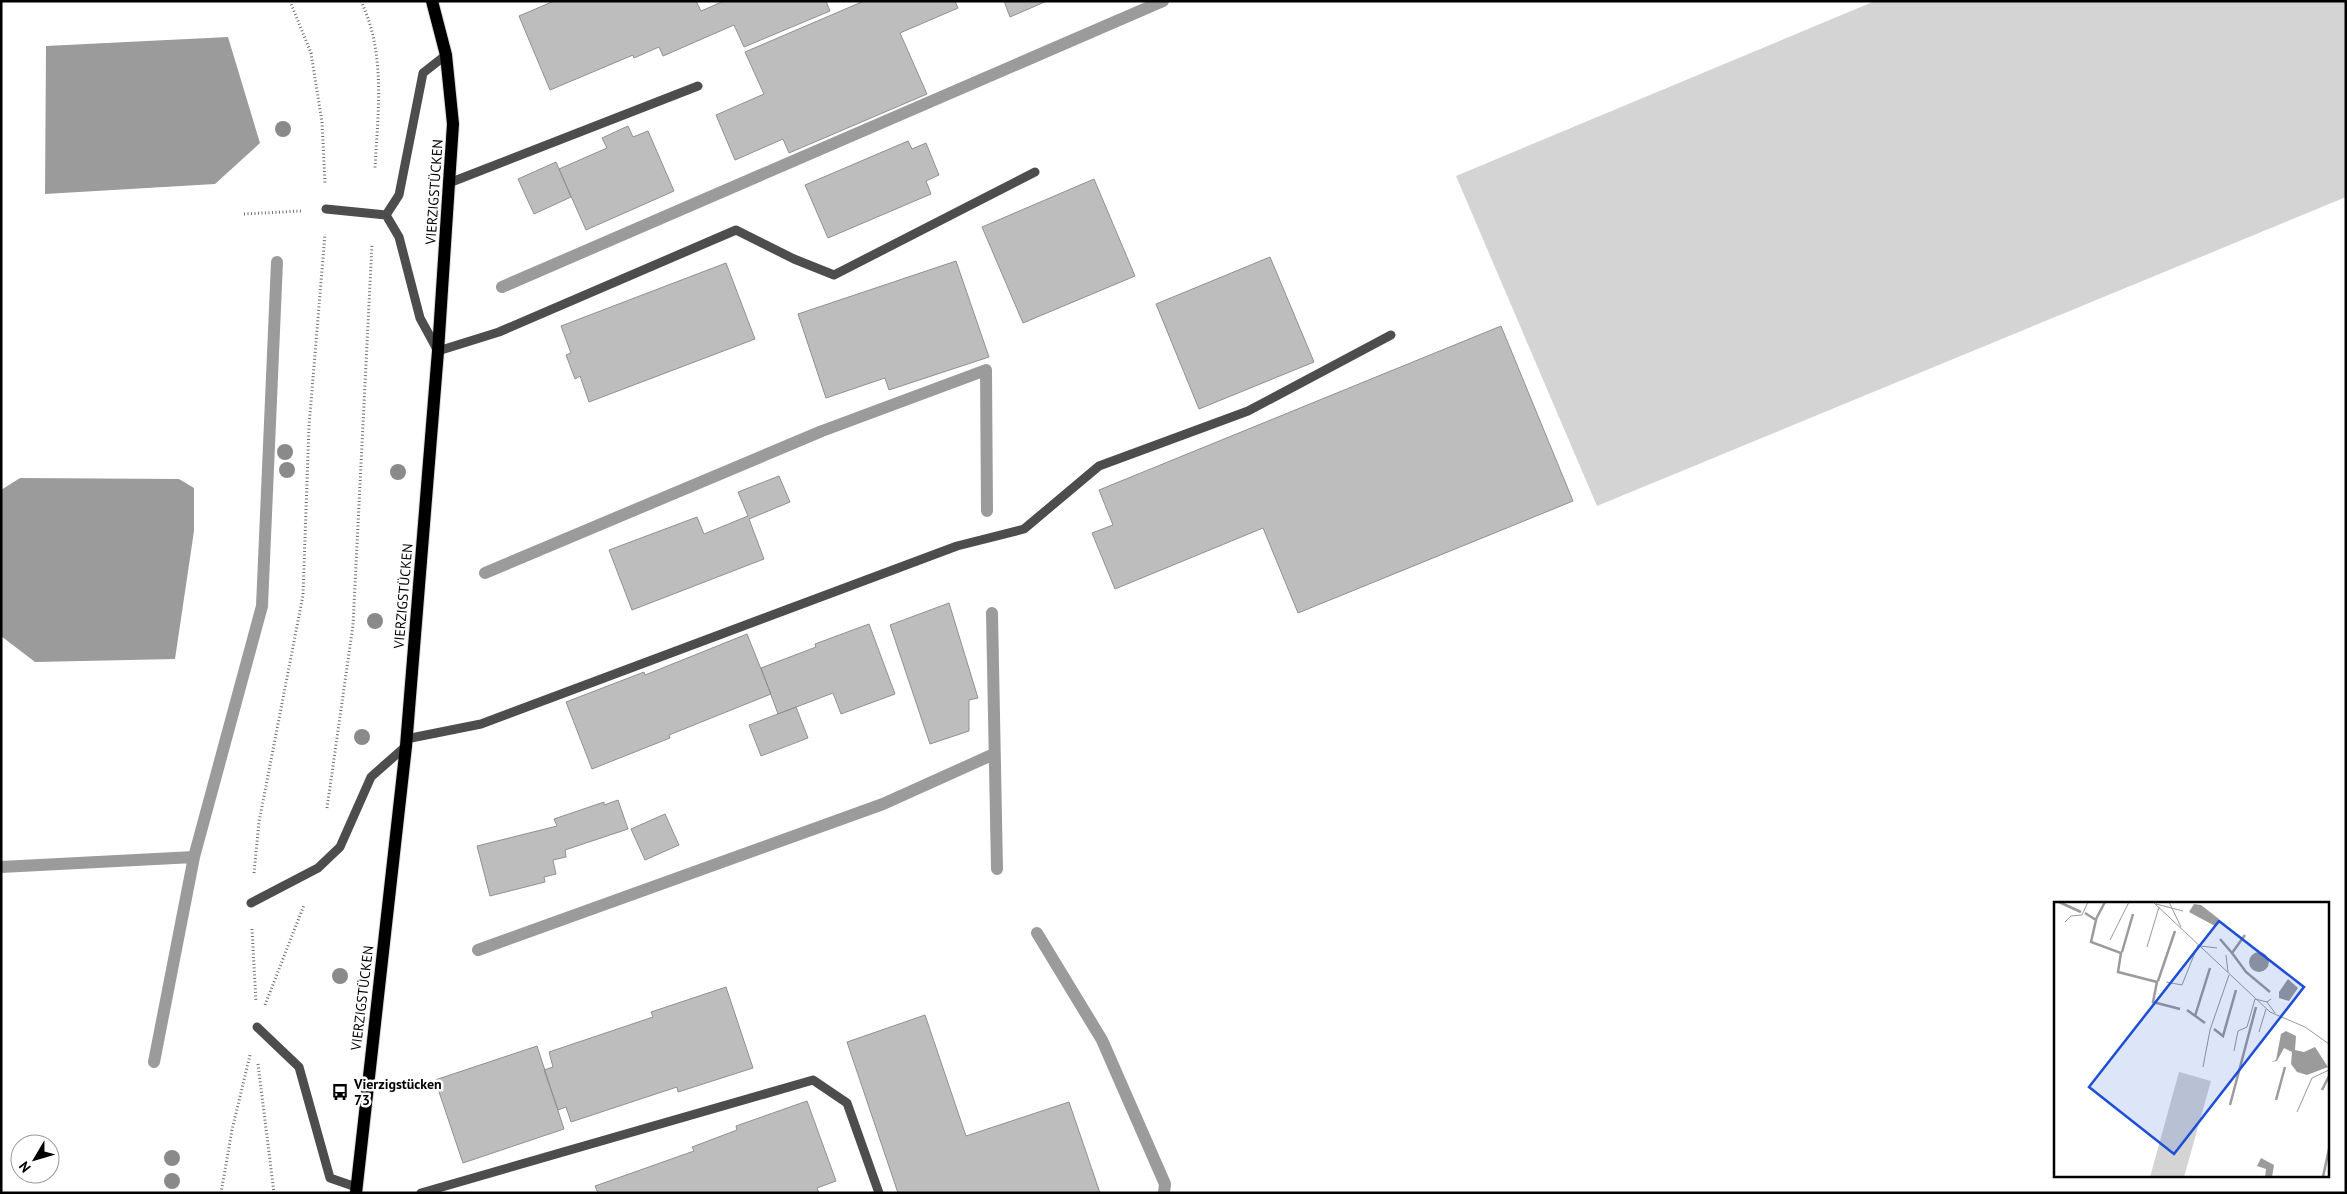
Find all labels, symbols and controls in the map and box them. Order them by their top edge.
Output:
street label: VIERZIGSTÜCKEN [421,139,447,246]
street label: VIERZIGSTÜCKEN [389,543,417,650]
inset map [2054,902,2330,1176]
street label: VIERZIGSTÜCKEN [347,944,377,1052]
place label: Vierzigstücken 73 [353,1075,442,1109]
bus stop icon: Vierzigstücken 73 [330,1082,350,1102]
north arrow [10,1134,60,1184]
text: N [15,1158,35,1176]

